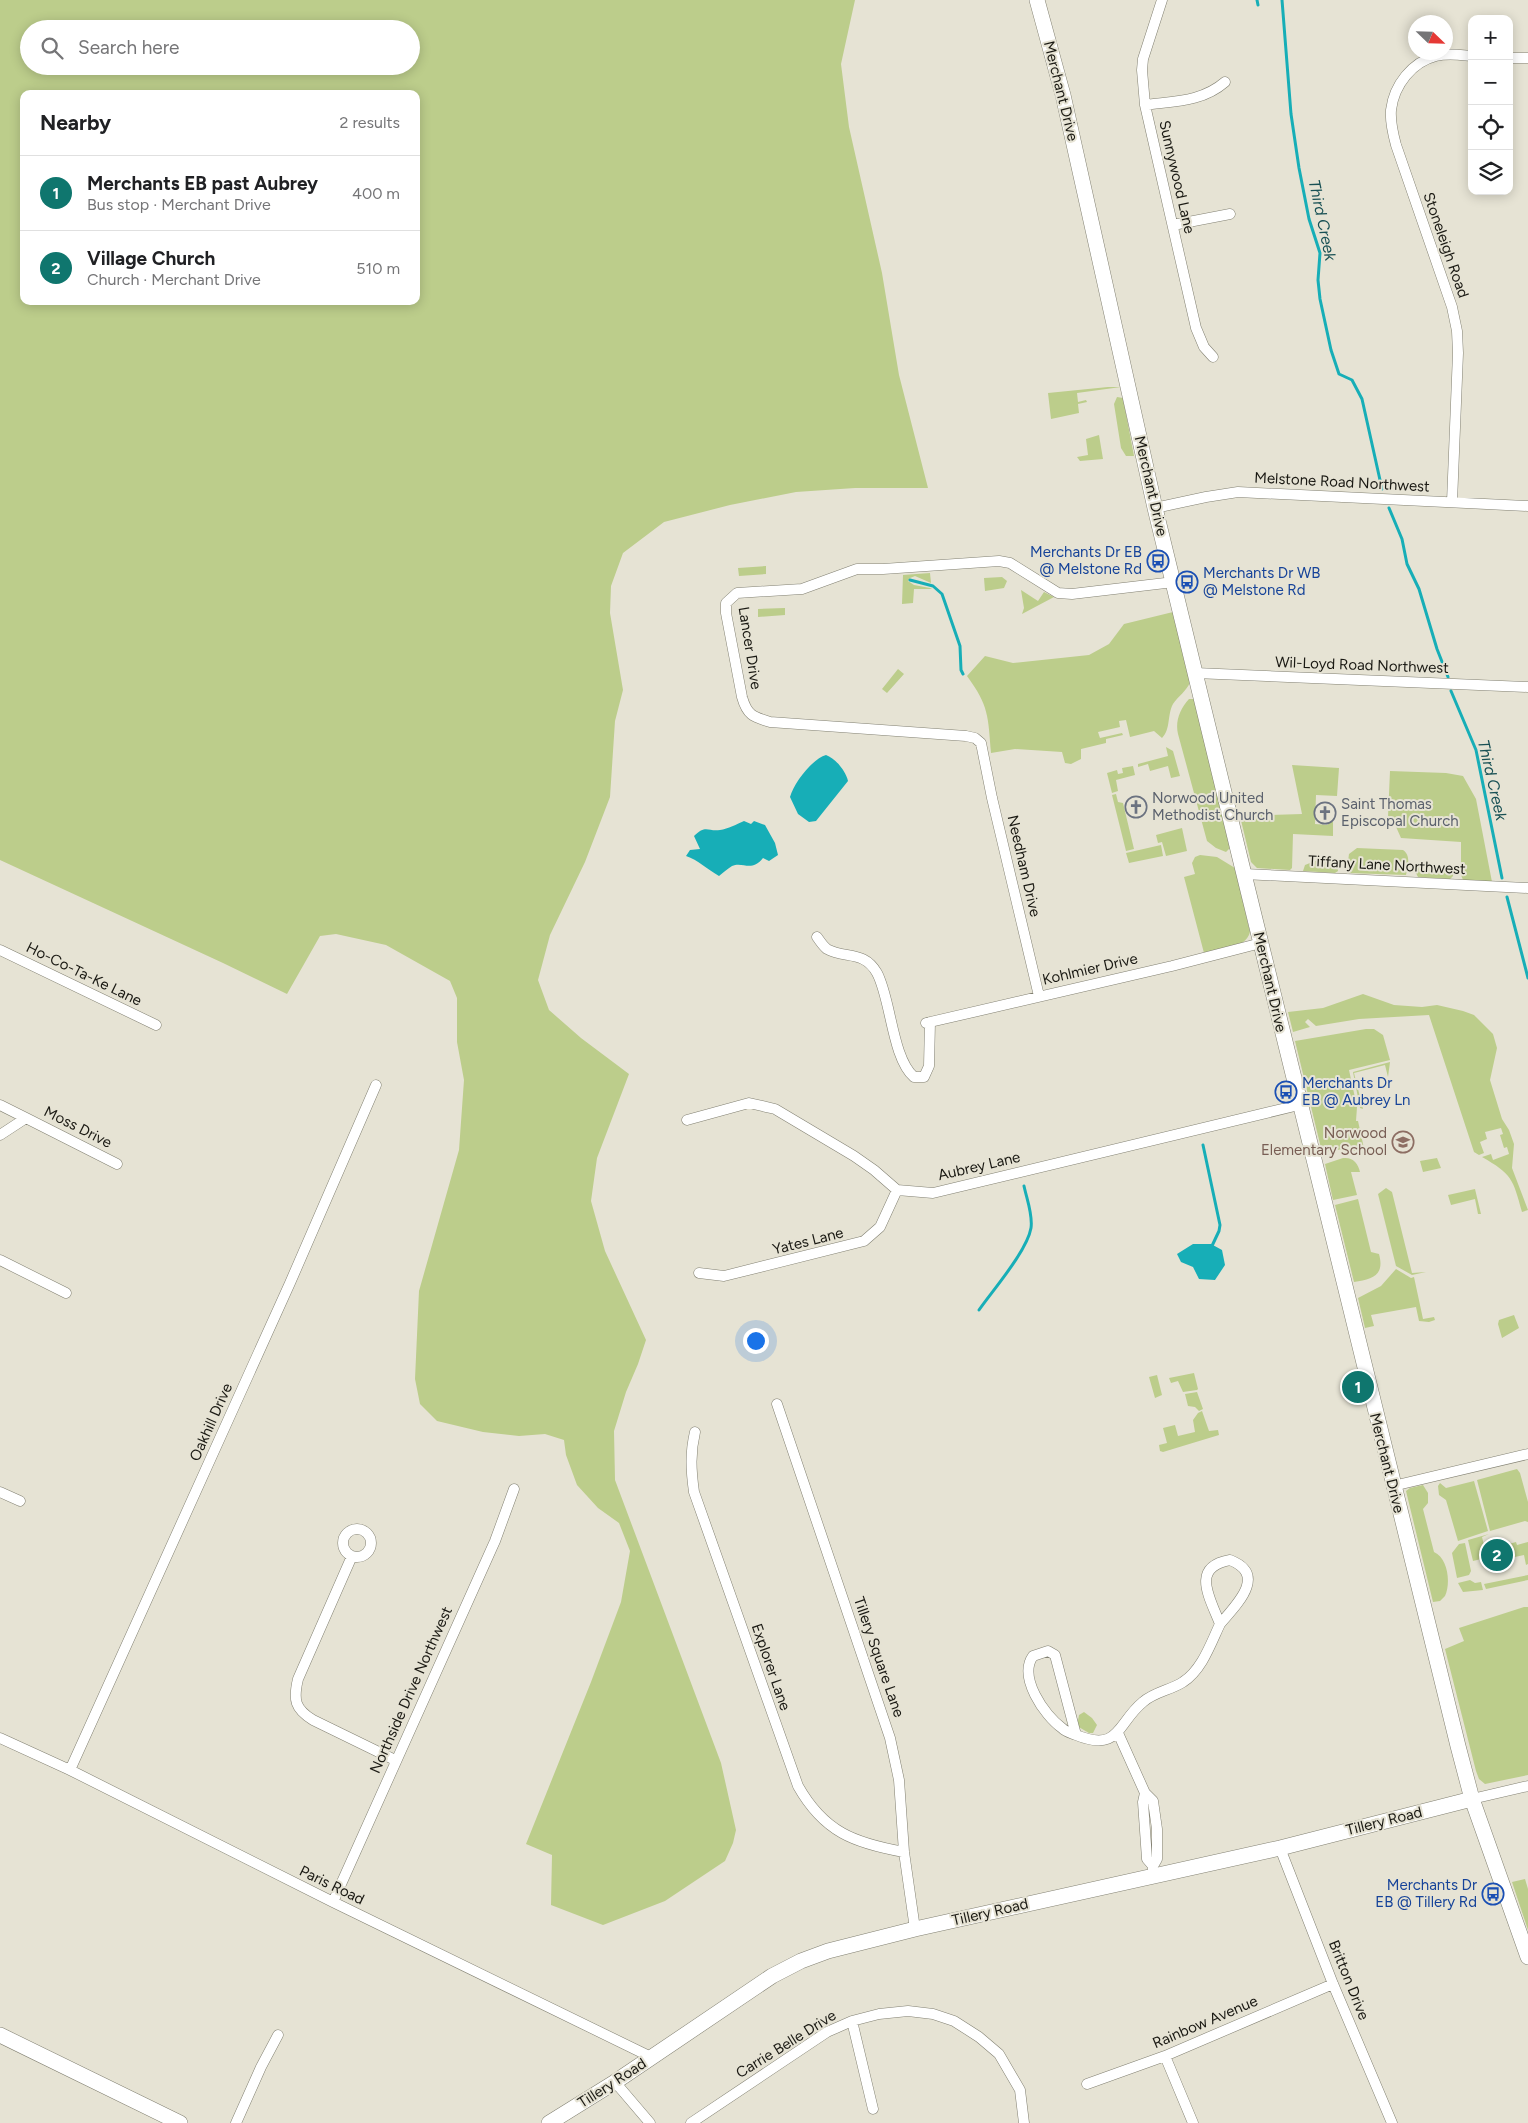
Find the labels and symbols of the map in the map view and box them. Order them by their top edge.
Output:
north arrow [1408,15,1453,60]
street label: Merchant Drive [1040,39,1082,143]
street label: Sunnywood Lane [1155,119,1199,235]
water label: Third Creek [1305,178,1341,264]
street label: Stoneleigh Road [1420,190,1472,300]
street label: Merchant Drive [1131,434,1171,538]
street label: Melstone Road Northwest [1254,468,1431,496]
place label: Merchants Dr EB @ Melstone Rd [1030,543,1142,578]
bus stop icon: Merchants Dr EB @ Melstone Rd [1146,549,1170,573]
place label: Merchants Dr WB @ Melstone Rd [1203,564,1320,599]
bus stop icon: Merchants Dr WB @ Melstone Rd [1175,570,1199,594]
street label: Lancer Drive [735,605,765,691]
street label: Wil-Loyd Road Northwest [1275,653,1450,677]
water label: Third Creek [1474,738,1511,824]
place label: Norwood United Methodist Church [1152,789,1273,824]
church icon: Norwood United Methodist Church [1124,795,1148,819]
place label: Saint Thomas Episcopal Church [1341,795,1459,830]
church icon: Saint Thomas Episcopal Church [1313,801,1337,825]
street label: Needham Drive [1004,813,1044,919]
street label: Tiffany Lane Northwest [1308,852,1467,878]
street label: Merchant Drive [1250,930,1290,1034]
street label: Ho-Co-Ta-Ke Lane [23,938,145,1010]
street label: Kohlmier Drive [1041,949,1139,989]
place label: Merchants Dr EB @ Aubrey Ln [1302,1074,1410,1109]
bus stop icon: Merchants Dr EB @ Aubrey Ln [1274,1080,1298,1104]
street label: Moss Drive [41,1102,115,1152]
place label: Norwood Elementary School [1261,1124,1387,1159]
school or university icon: Norwood Elementary School [1391,1130,1415,1154]
street label: Aubrey Lane [936,1148,1022,1184]
street label: Yates Lane [771,1224,845,1258]
your location [743,1328,769,1354]
pin: 1 [1342,1368,1374,1406]
street label: Oakhill Drive [186,1380,236,1464]
street label: Merchant Drive [1366,1411,1408,1515]
pin: 2 [1481,1536,1513,1574]
street label: Tillery Square Lane [850,1594,908,1720]
street label: Northside Drive Northwest [366,1603,456,1776]
street label: Explorer Lane [748,1621,794,1713]
street label: Tillery Road [1344,1803,1424,1839]
street label: Paris Road [297,1862,367,1908]
place label: Merchants Dr EB @ Tillery Rd [1375,1876,1477,1911]
bus stop icon: Merchants Dr EB @ Tillery Rd [1481,1882,1505,1906]
street label: Tillery Road [950,1894,1030,1930]
street label: Britton Drive [1325,1937,1373,2023]
street label: Rainbow Avenue [1150,1992,1260,2052]
street label: Carrie Belle Drive [733,2006,839,2082]
street label: Tillery Road [574,2054,650,2112]

